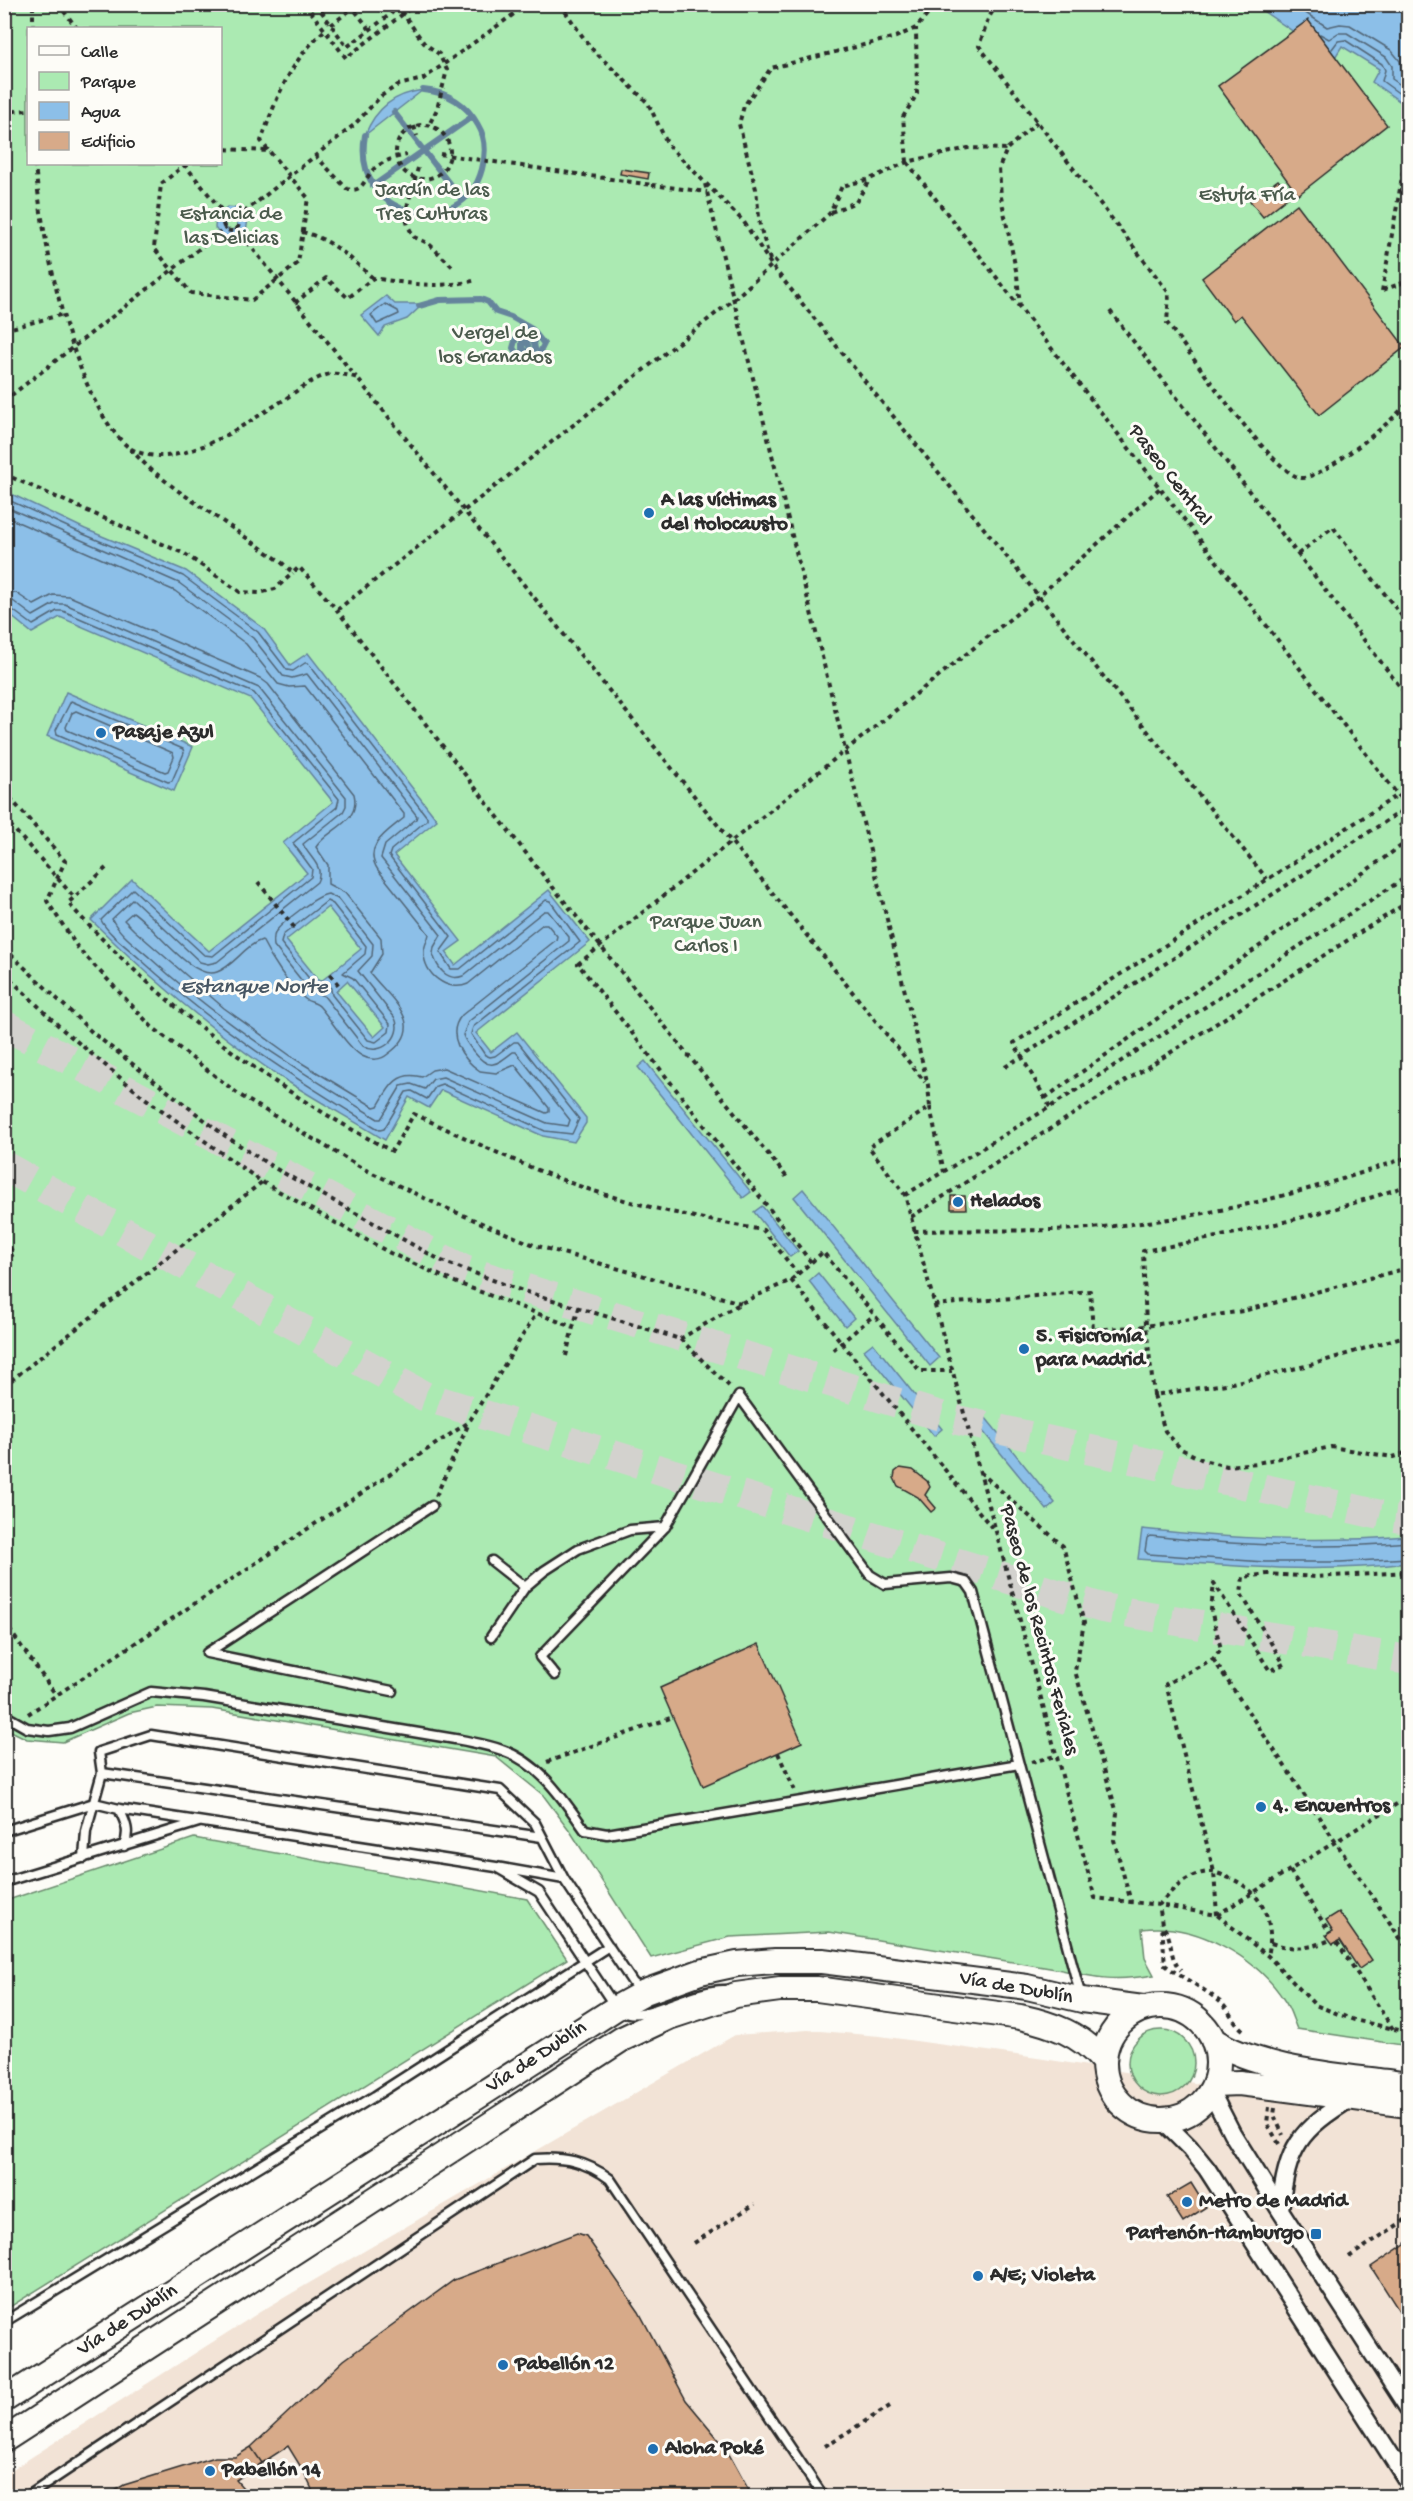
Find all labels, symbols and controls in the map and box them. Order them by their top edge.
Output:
legend [27,27,222,165]
text: Calle [81,43,119,64]
text: Parque [80,73,137,94]
text: Agua [81,103,121,124]
text: Edificio [81,133,135,154]
park label: Jardín de las Tres Culturas [375,179,490,228]
park label: Estufa Fría [1199,184,1297,209]
park label: Estancia de las Delicias [180,203,283,252]
park label: Vergel de los Granados [438,322,553,371]
street label: Paseo Central [1121,419,1216,532]
place label: A las víctimas del Holocausto [660,489,788,538]
marker: A las víctimas del Holocausto [642,506,656,520]
place label: Pasaje Azul [112,721,214,746]
marker: Pasaje Azul [94,726,108,740]
park label: Parque Juan Carlos I [649,911,762,960]
water label: Estanque Norte [180,975,329,1001]
place label: Helados [970,1190,1041,1215]
marker: Helados [951,1195,965,1209]
place label: 5. Fisicromía para Madrid [1035,1325,1148,1374]
marker: 5. Fisicromía para Madrid [1017,1342,1031,1356]
street label: Paseo de los Recintos Feriales [992,1501,1084,1759]
place label: 4. Encuentros [1272,1795,1391,1820]
marker: 4. Encuentros [1254,1800,1268,1814]
street label: Vía de Dublín [956,1967,1075,2011]
street label: Vía de Dublín [481,2016,592,2100]
place label: Metro de Madrid [1199,2190,1350,2215]
marker: Metro de Madrid [1180,2195,1194,2209]
place label: Partenón-Hamburgo [1126,2222,1304,2247]
marker: Partenón-Hamburgo [1309,2227,1323,2241]
place label: A/E; Violeta [989,2264,1096,2289]
marker: A/E; Violeta [971,2269,985,2283]
street label: Vía de Dublín [72,2279,183,2363]
place label: Pabellón 12 [514,2353,615,2378]
marker: Pabellón 12 [496,2358,510,2372]
place label: Aloha Poké [664,2437,765,2462]
marker: Aloha Poké [646,2442,660,2456]
place label: Pabellón 14 [221,2459,322,2484]
marker: Pabellón 14 [203,2464,217,2478]

